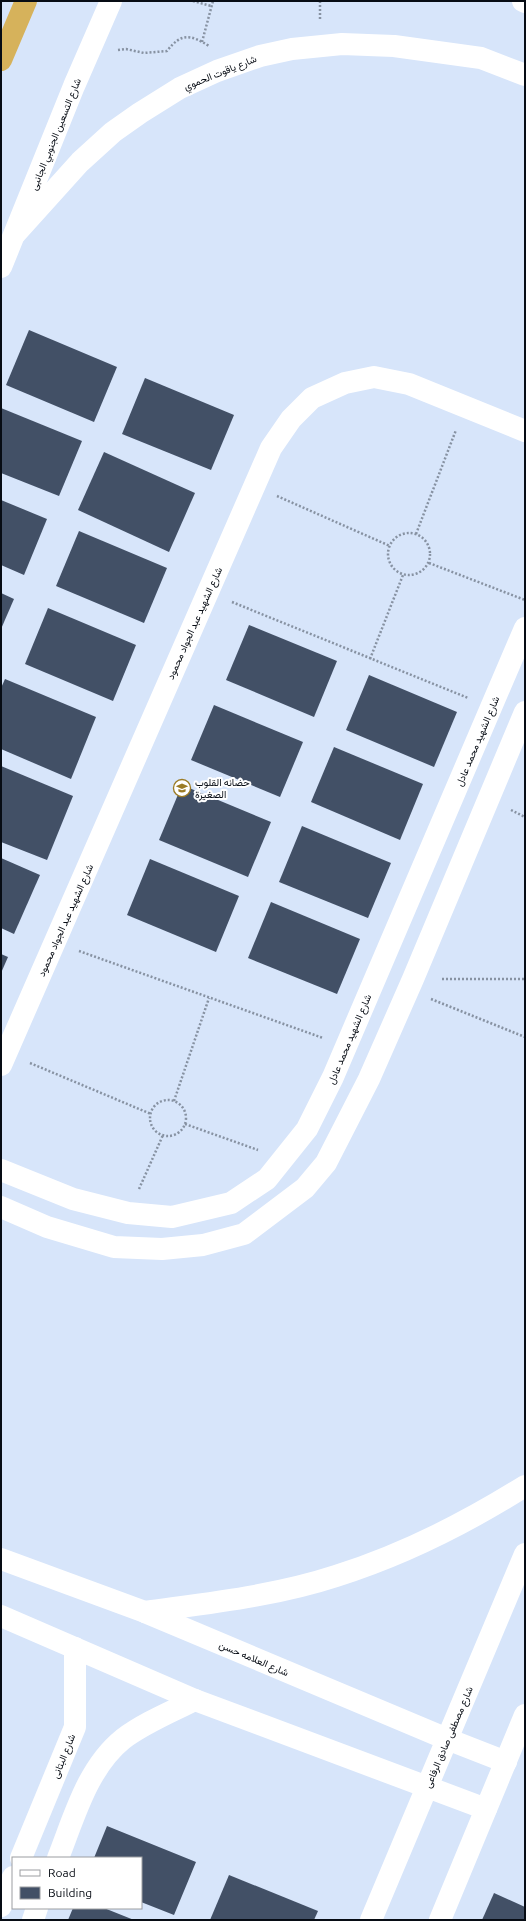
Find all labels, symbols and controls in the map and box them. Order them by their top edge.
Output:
street label: شارع ياقوت الحموي [182,53,259,95]
street label: شارع التسعين الجنوبي الجانبى [28,77,86,193]
street label: شارع الشهيد عبد الجواد محمود [165,565,225,681]
street label: شارع الشهيد محمد عادل [453,694,502,788]
place label: حضانه القلوب الصغيرة [195,777,250,801]
school or university icon: حضانه القلوب الصغيرة [172,778,192,798]
street label: شارع الشهيد عبد الجواد محمود [36,862,96,978]
street label: شارع الشهيد محمد عادل [325,992,374,1086]
street label: شارع العلامه حسن [217,1639,290,1679]
street label: شارع مصطفى صادق الرفاعى [422,1685,476,1790]
street label: شارع البتانى [50,1732,78,1780]
legend [12,1857,142,1909]
text: Road [48,1866,76,1879]
text: Building [48,1886,92,1899]

